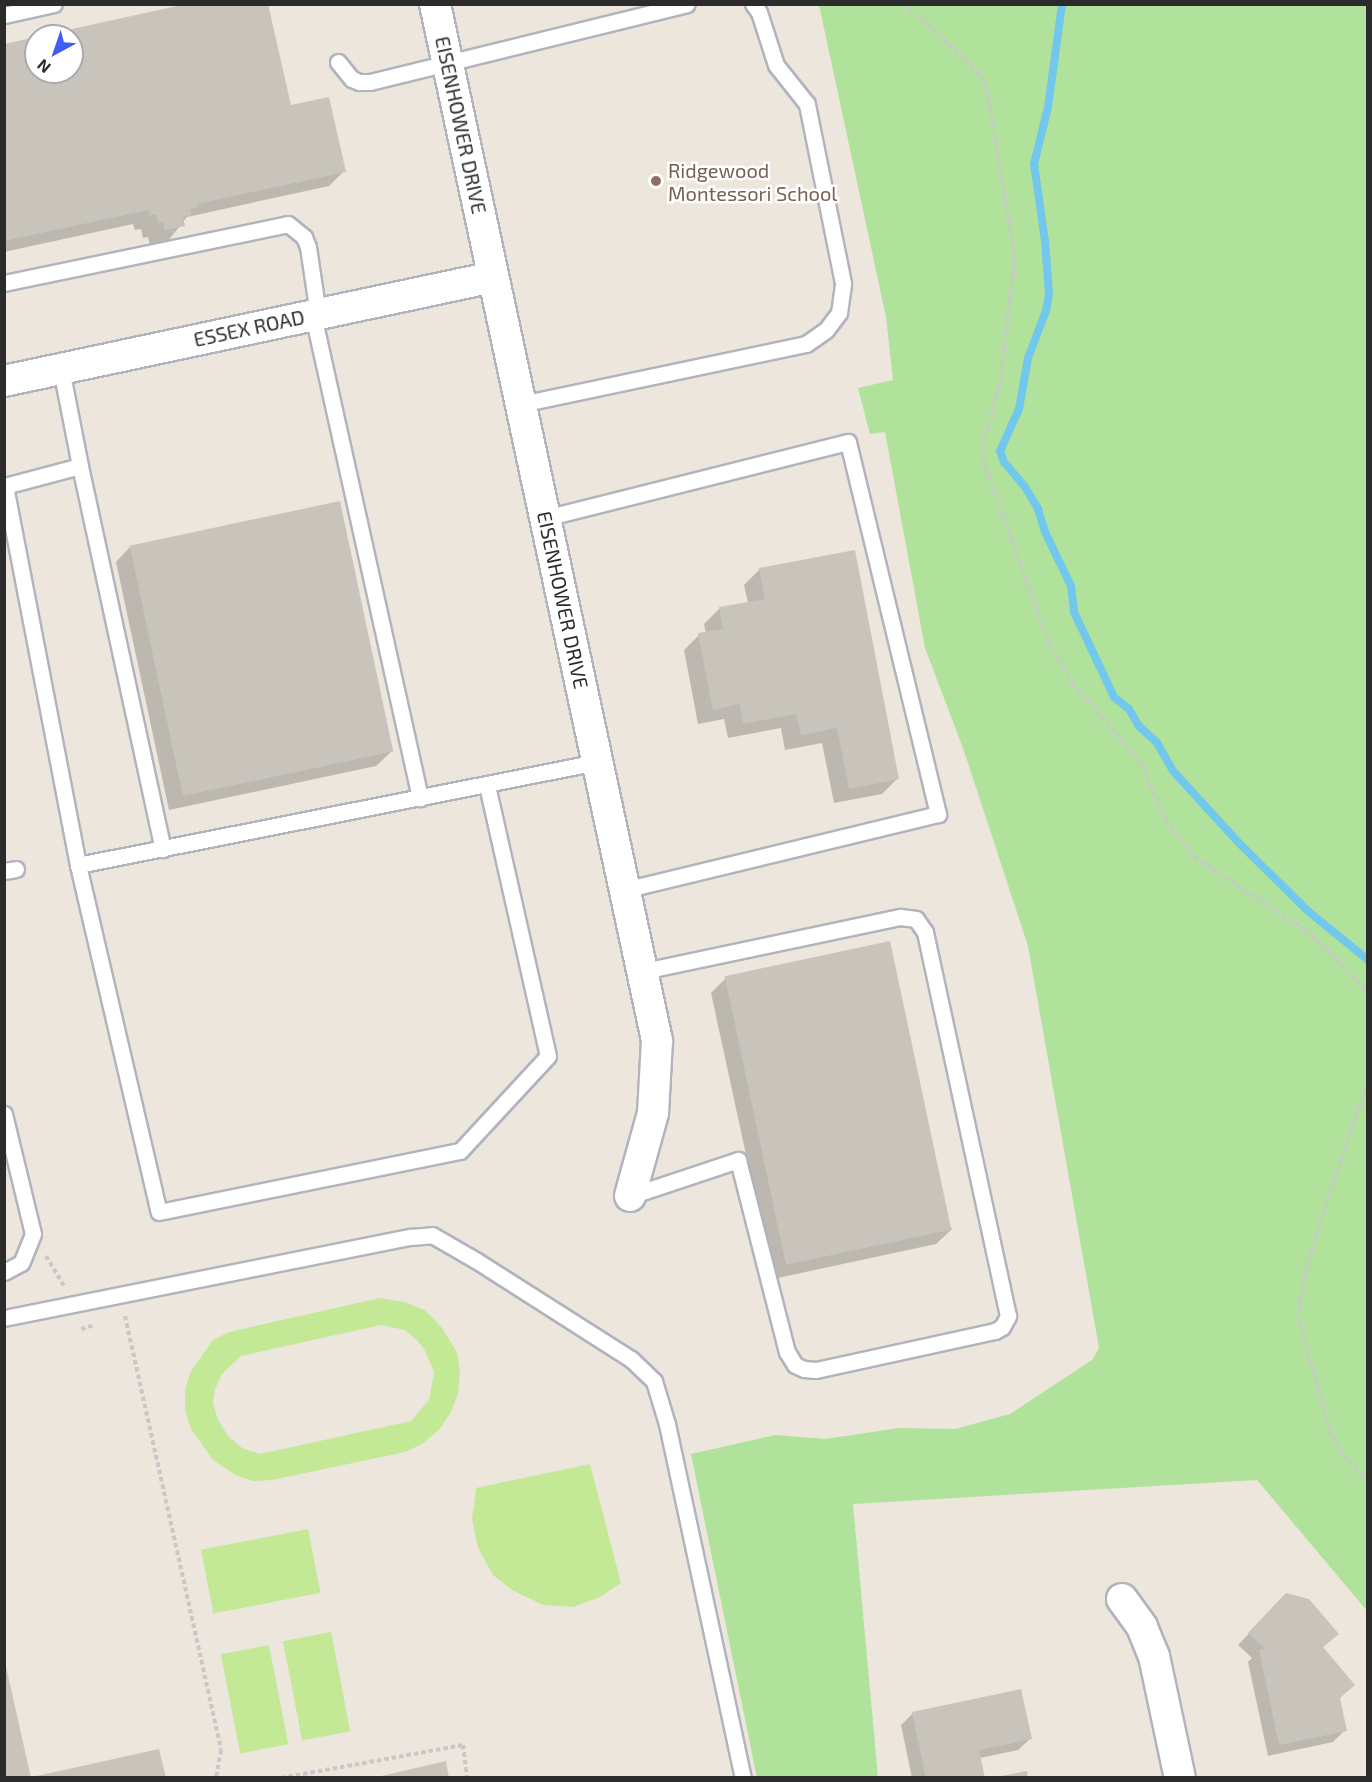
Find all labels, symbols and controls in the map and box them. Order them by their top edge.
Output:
north arrow [24,24,84,84]
street label: EISENHOWER DRIVE [430,34,492,216]
text: N [33,56,54,78]
place label: Ridgewood Montessori School [668,158,837,205]
marker: Ridgewood Montessori School [649,174,663,188]
street label: ESSEX ROAD [191,305,307,351]
street label: EISENHOWER DRIVE [532,509,594,691]

